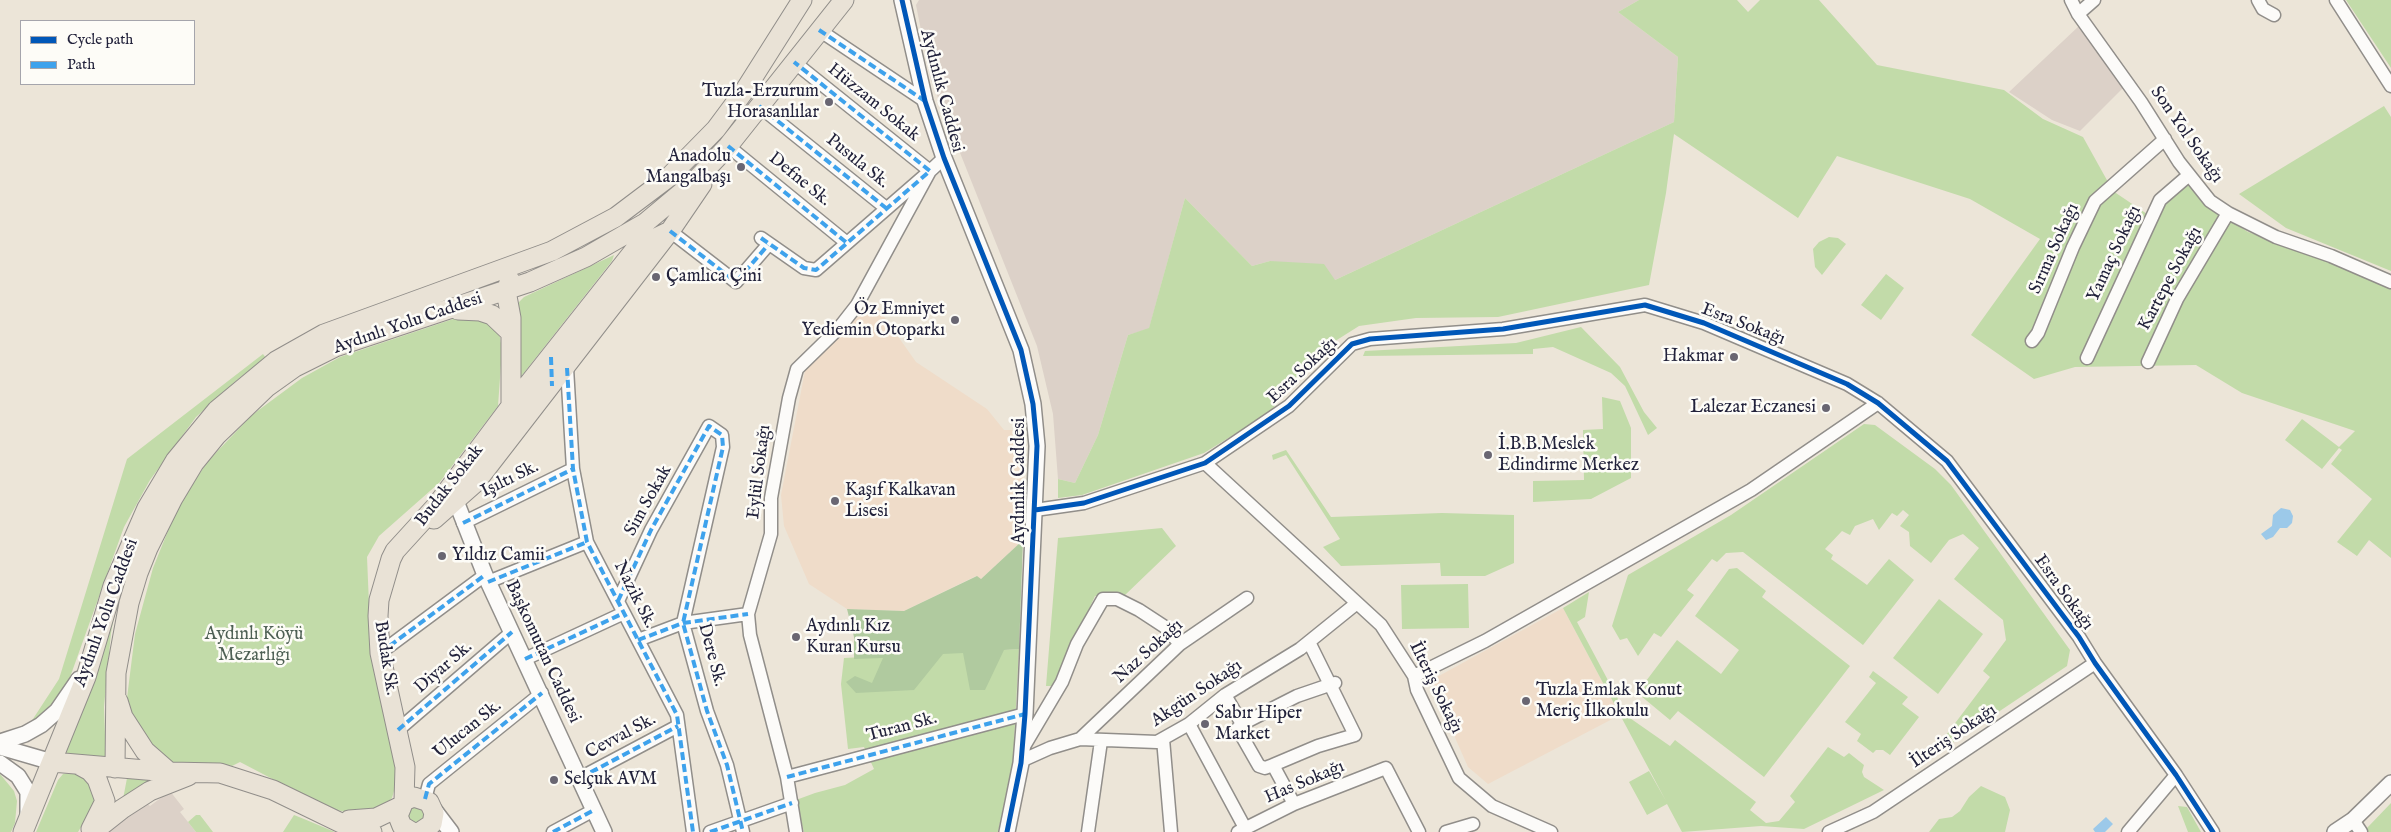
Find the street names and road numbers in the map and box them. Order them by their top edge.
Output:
street label: Aydınlık Caddesi [914,27,968,155]
street label: Hüzzam Sokak [822,59,924,147]
street label: Son Yol Sokağı [2145,83,2227,187]
street label: Pusula Sk. [821,130,893,194]
street label: Defne Sk. [763,148,835,212]
street label: Sırma Sokağı [2025,200,2085,298]
street label: Yamaç Sokağı [2083,202,2147,306]
street label: Kartepe Sokağı [2135,223,2207,335]
street label: Aydınlı Yolu Caddesi [331,288,485,360]
street label: Esra Sokağı [1698,299,1788,351]
street label: Esra Sokağı [1263,333,1343,409]
street label: Aydınlık Caddesi [1009,418,1031,544]
street label: Eylül Sokağı [744,424,776,520]
street label: Budak Sokak [411,441,489,531]
street label: Işıltı Sk. [478,457,542,503]
street label: Sim Sokak [621,462,677,540]
street label: Aydınlı Yolu Caddesi [70,536,144,690]
street label: Esra Sokağı [2028,551,2098,635]
street label: Nazik Sk. [608,558,660,632]
street label: Başkomutan Caddesi [499,577,585,727]
street label: Naz Sokağı [1110,615,1188,689]
street label: Budak Sk. [368,619,402,697]
street label: Dere Sk. [692,621,730,689]
street label: Diyar Sk. [411,637,477,699]
street label: İlteriş Sokağı [1403,638,1467,738]
street label: Akgün Sokağı [1147,656,1247,732]
street label: Ulucan Sk. [430,696,506,764]
street label: İlteriş Sokağı [1907,700,2001,774]
street label: Turan Sk. [865,708,939,748]
street label: Cevval Sk. [582,709,660,765]
street label: Has Sokağı [1262,757,1348,809]

